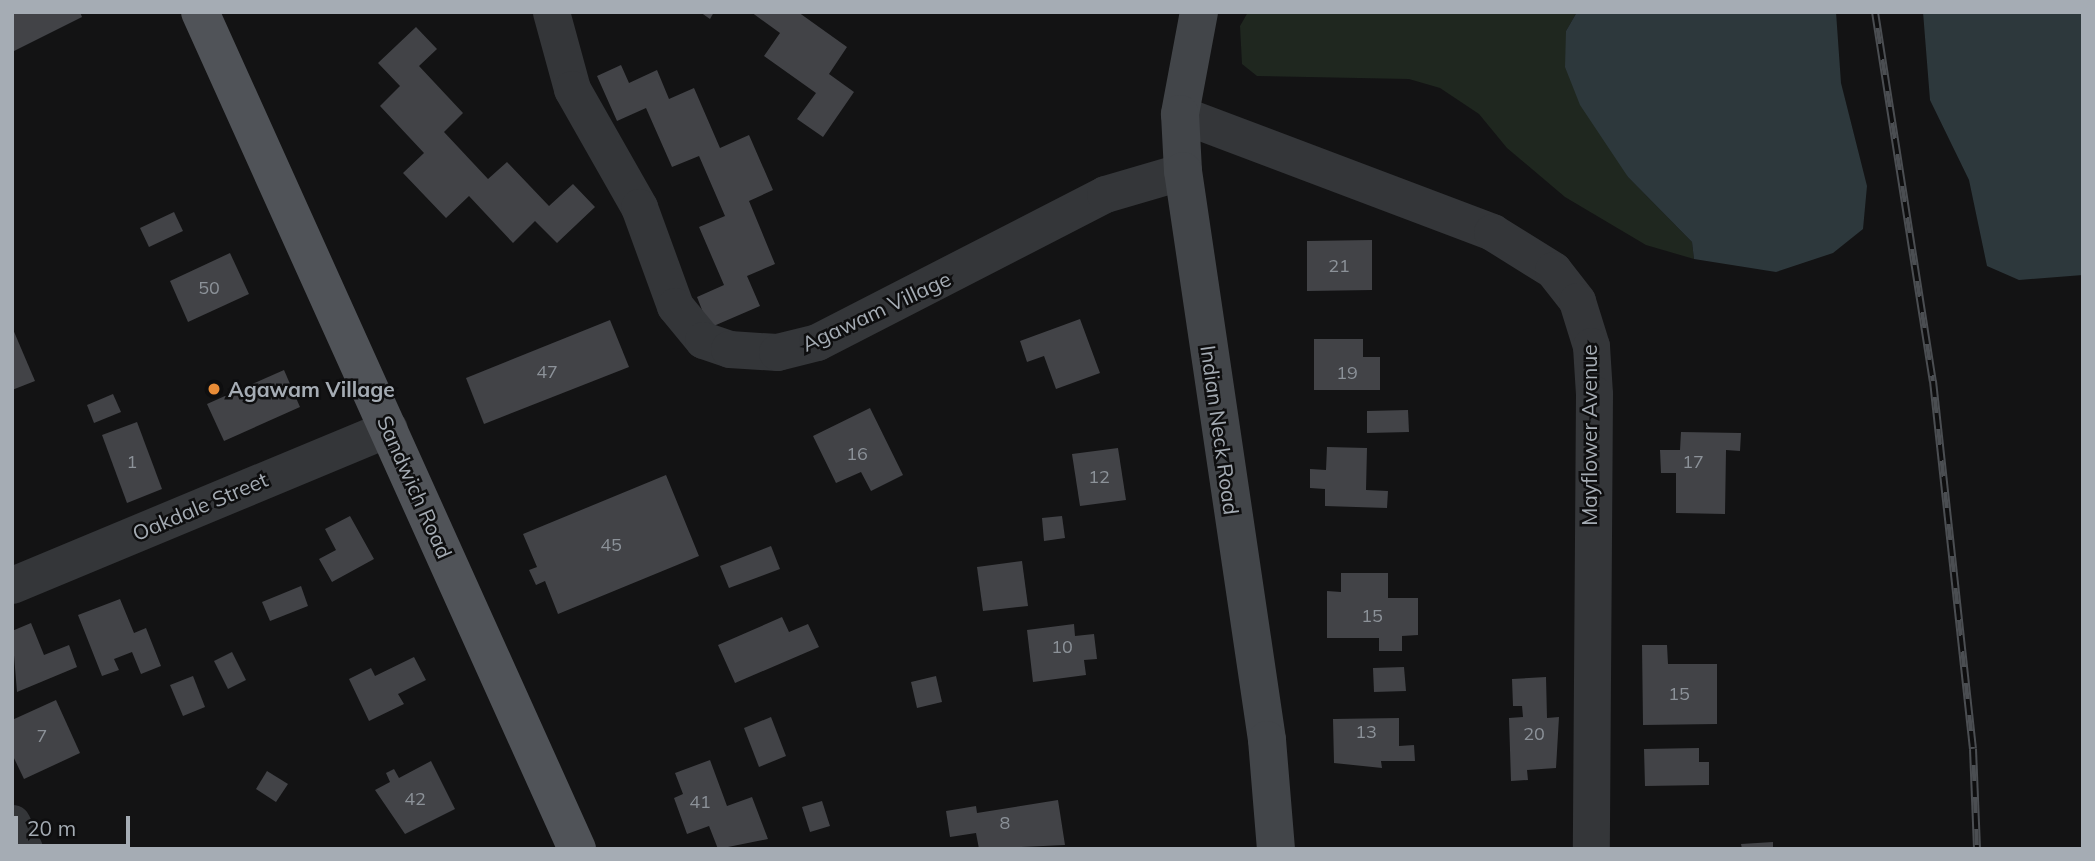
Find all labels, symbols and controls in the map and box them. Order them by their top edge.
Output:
house number: 21 [1328,255,1350,277]
street label: Agawam Village [798,265,954,357]
house number: 50 [198,277,220,299]
street label: Indian Neck Road [1196,344,1244,516]
street label: Mayflower Avenue [1576,344,1602,526]
house number: 47 [536,361,558,383]
house number: 19 [1336,362,1358,384]
place label: Agawam Village [228,376,395,402]
marker: Agawam Village [206,381,222,397]
street label: Sandwich Road [372,412,458,562]
house number: 16 [846,443,868,465]
house number: 1 [127,451,137,473]
house number: 17 [1682,451,1704,473]
street label: Oakdale Street [129,466,271,546]
house number: 12 [1088,466,1110,488]
house number: 45 [600,534,622,556]
house number: 15 [1361,605,1383,627]
house number: 10 [1051,636,1073,658]
house number: 15 [1668,683,1690,705]
house number: 13 [1355,721,1377,743]
house number: 20 [1523,723,1545,745]
house number: 7 [37,725,47,747]
house number: 42 [404,788,426,810]
house number: 41 [689,791,711,813]
scale bar [18,802,133,846]
house number: 8 [1000,812,1010,834]
text: 20 m [27,815,76,841]

